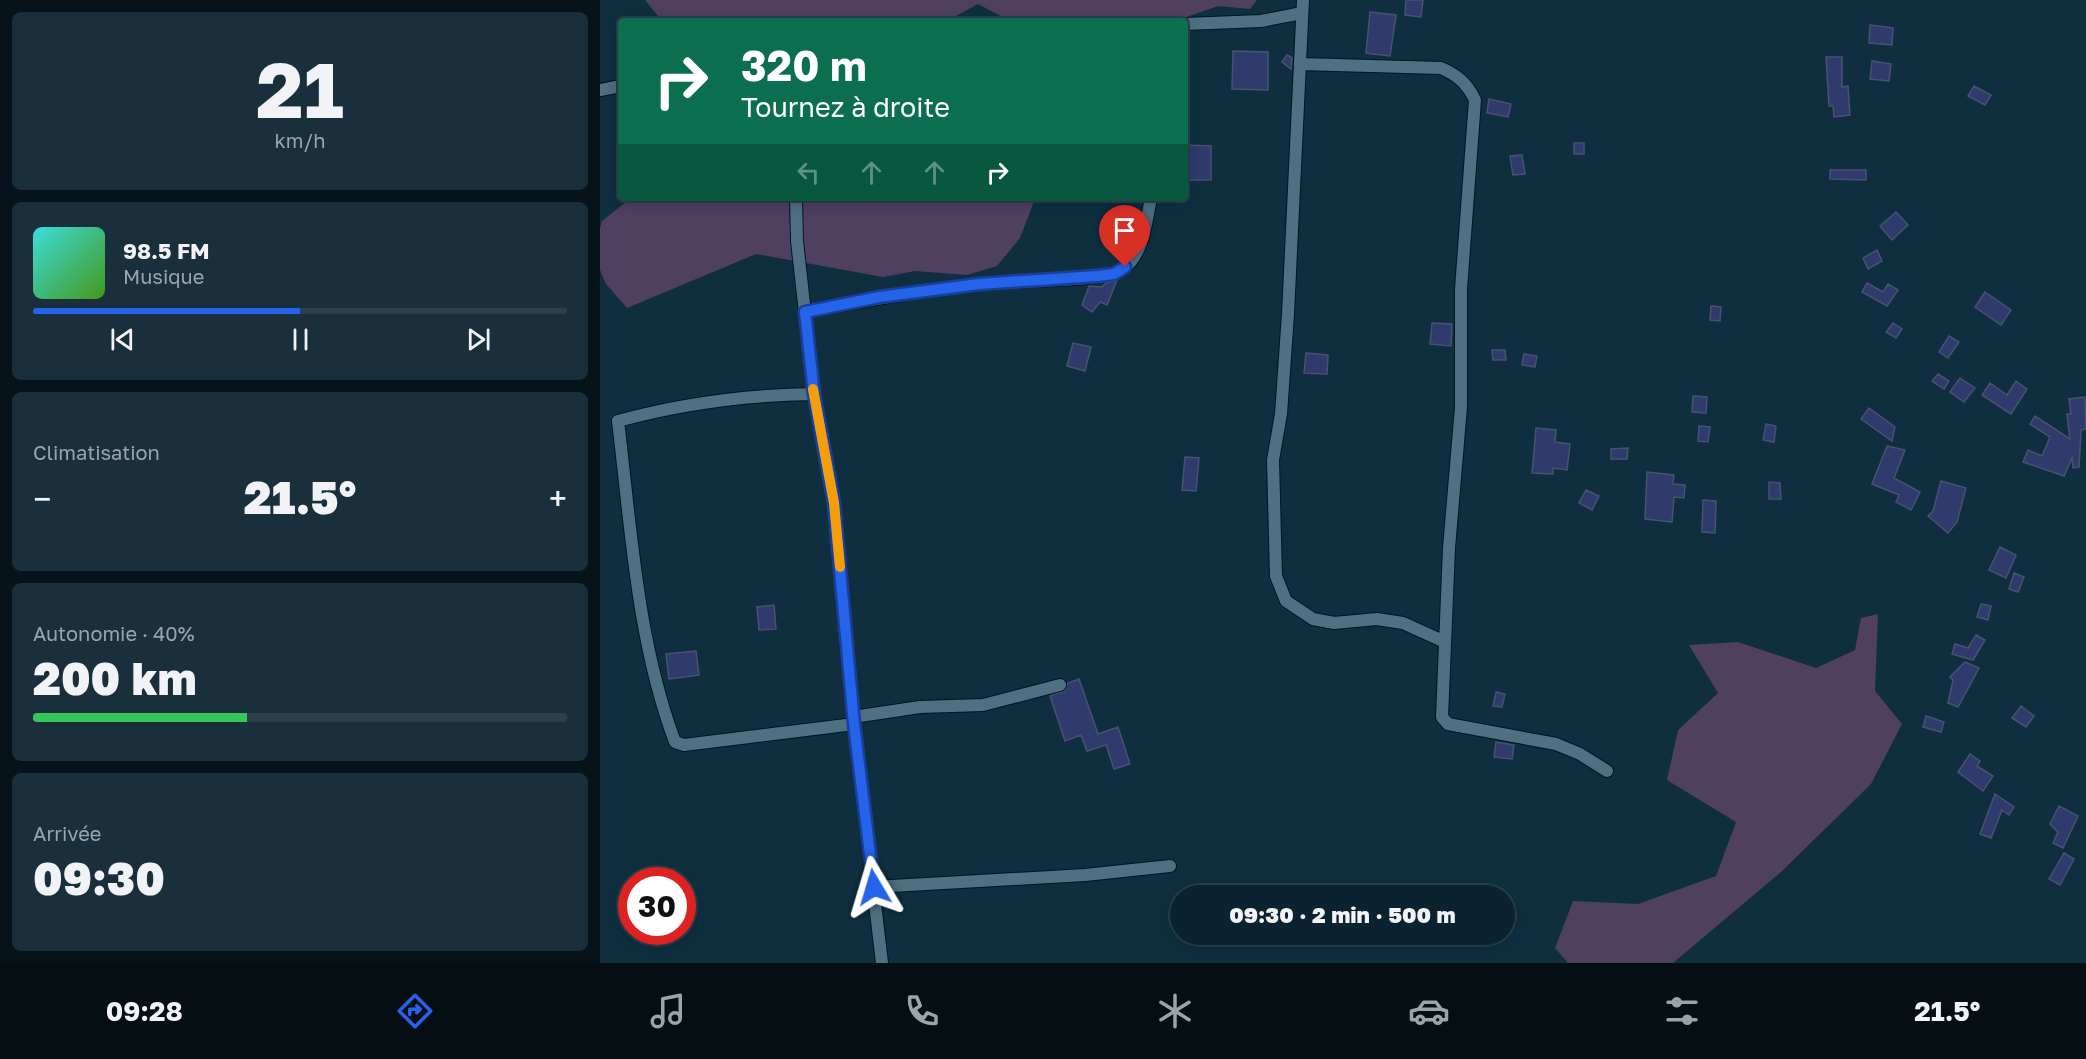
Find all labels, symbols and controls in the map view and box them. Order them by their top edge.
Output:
text: 320 m [741,40,867,90]
text: 21 [256,42,344,135]
icon: right [642,42,720,120]
text: Tournez à droite [741,91,950,123]
text: km/h [275,128,325,152]
icon: left [792,156,825,189]
icon: ahead [855,156,888,189]
icon: ahead [918,156,951,189]
icon: right [981,156,1014,189]
pin [1099,205,1150,267]
icon: arrive [1108,214,1141,247]
text: 98.5 FM [123,237,210,264]
text: Musique [123,264,204,288]
icon: previous [106,323,139,356]
icon: pause [284,323,317,356]
icon: next [462,323,495,356]
text: Climatisation [33,440,160,464]
text: 21.5° [244,470,356,524]
text: − [33,479,51,518]
text: + [549,479,567,518]
text: Autonomie · 40% [33,621,194,645]
text: 200 km [33,651,197,705]
text: Arrivée [33,821,101,845]
text: 09:30 [33,851,165,905]
position arrow [842,855,906,919]
speed limit sign: 30 [618,867,696,945]
text: 09:30 · 2 min · 500 m [1229,901,1456,928]
icon: directions [394,990,436,1032]
icon: music [647,990,689,1032]
icon: phone [901,990,943,1032]
icon: climate [1154,990,1196,1032]
icon: car [1408,990,1450,1032]
icon: filters [1661,990,1703,1032]
text: 09:28 [106,995,183,1027]
text: 21.5° [1914,995,1980,1027]

